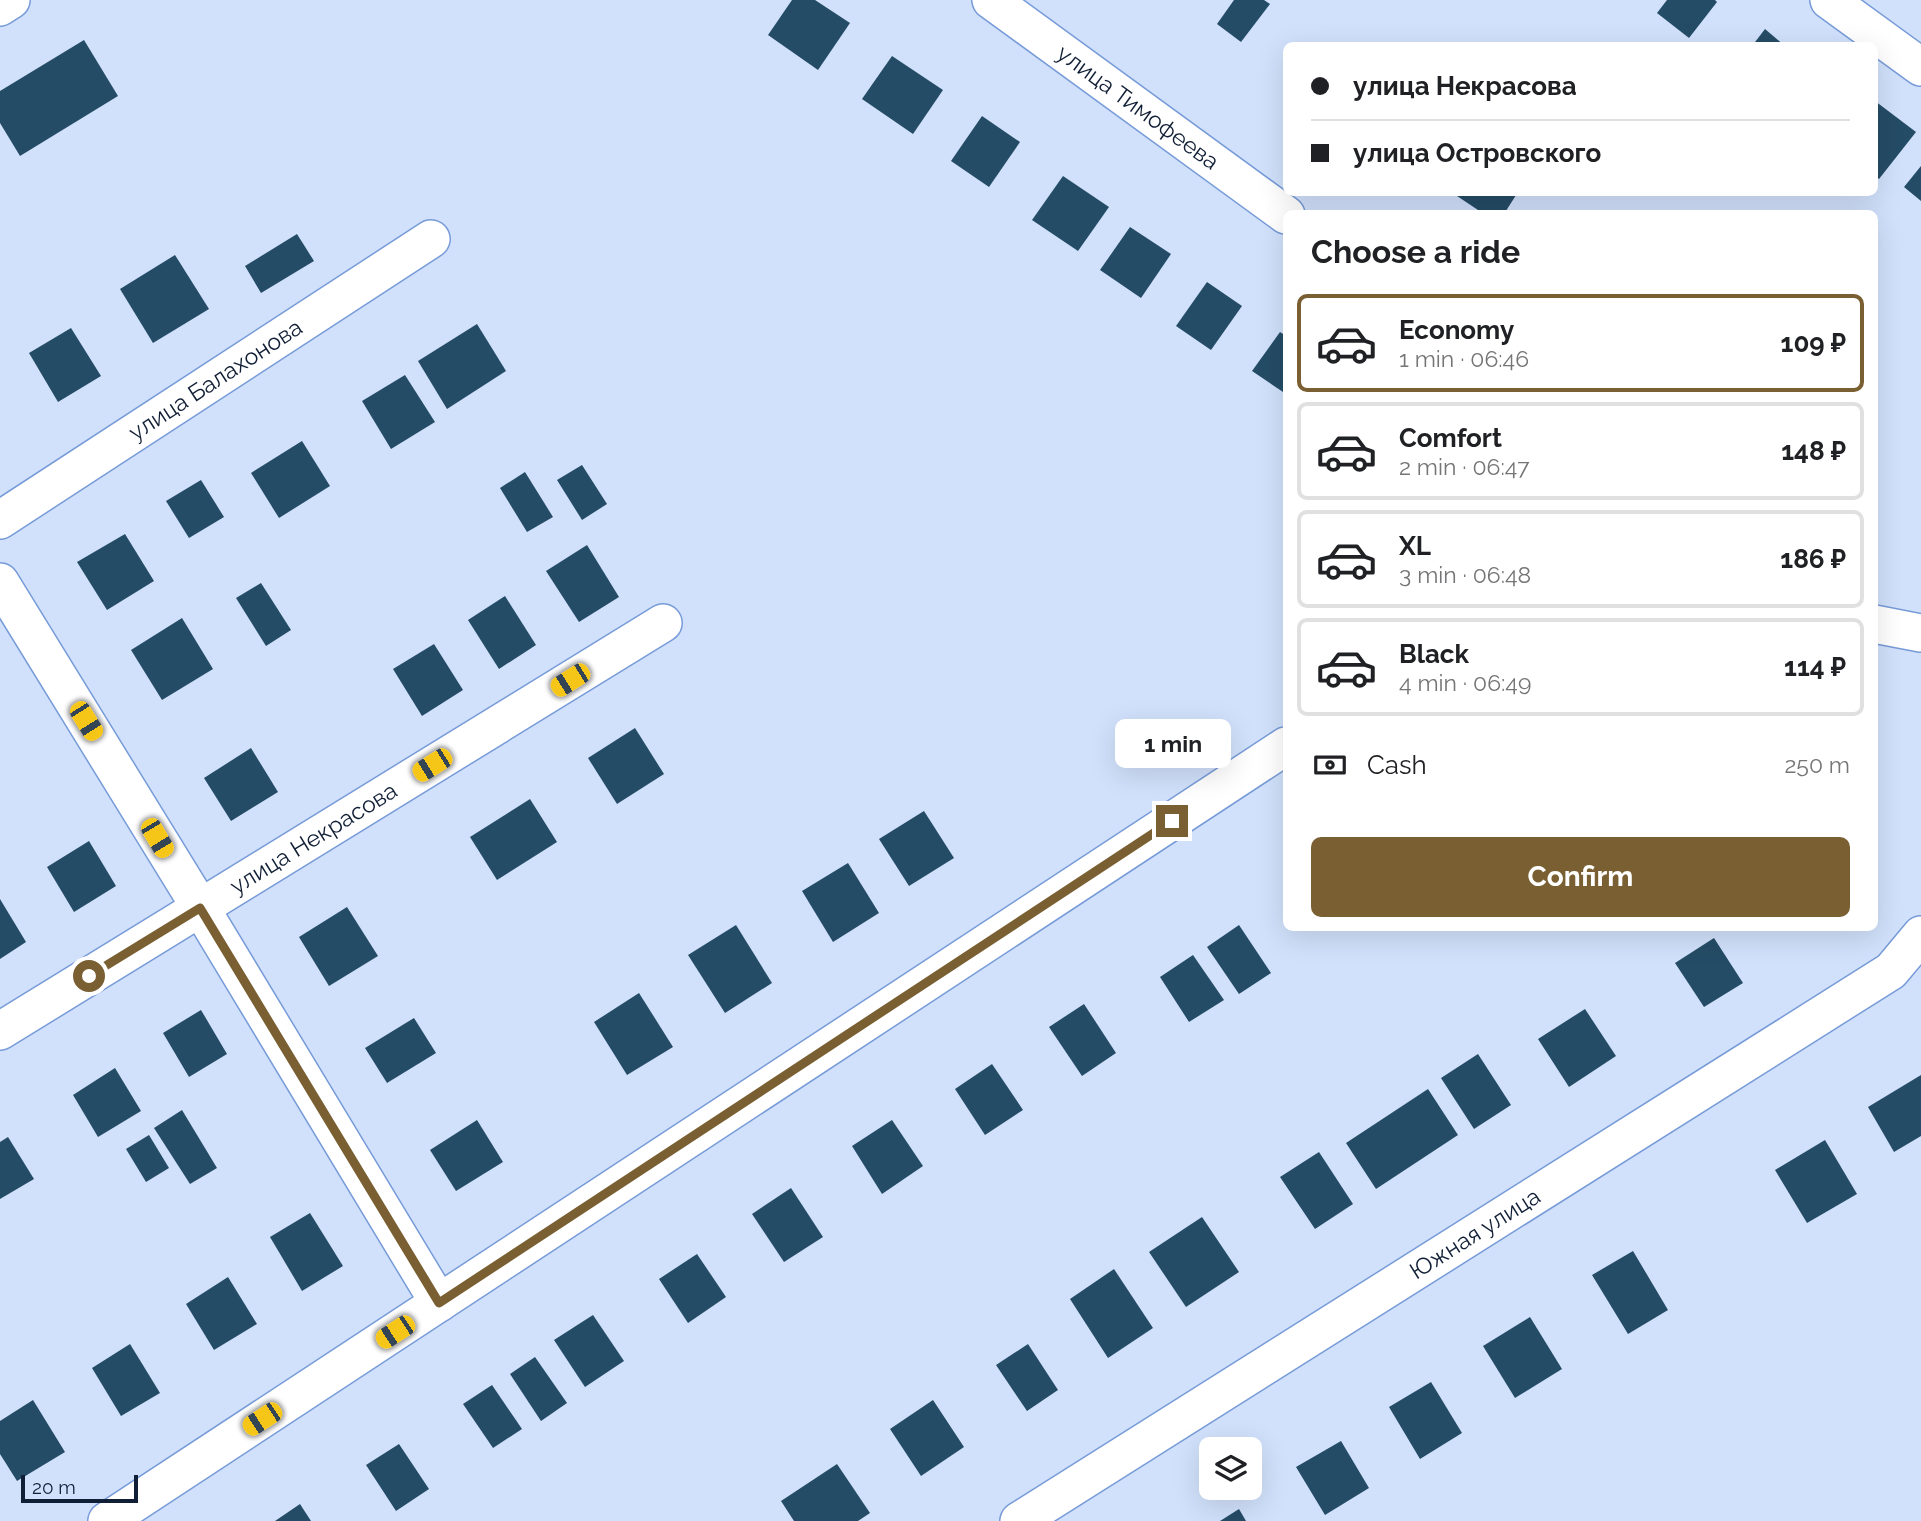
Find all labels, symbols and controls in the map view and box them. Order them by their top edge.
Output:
street label: улица Тимофеева [1052,39,1225,175]
text: улица Некрасова [1353,71,1577,101]
text: улица Островского [1353,138,1601,168]
text: Choose a ride [1311,233,1520,270]
icon: car [1315,312,1378,375]
street label: улица Балахонова [123,313,307,446]
text: Economy [1399,315,1514,345]
text: 109 ₽ [1781,328,1846,358]
text: 1 min · 06:46 [1399,345,1529,372]
icon: car [1315,420,1378,483]
text: Comfort [1399,423,1502,453]
text: 148 ₽ [1781,436,1846,466]
text: 2 min · 06:47 [1399,453,1530,480]
icon: car [1315,528,1378,591]
text: XL [1399,531,1431,561]
text: 186 ₽ [1780,544,1846,574]
text: 3 min · 06:48 [1399,561,1531,588]
icon: car [1315,636,1378,699]
text: Black [1399,639,1469,669]
text: 114 ₽ [1784,652,1846,682]
car [547,660,594,700]
text: 4 min · 06:49 [1399,669,1531,696]
car [66,698,107,744]
callout: 1 min [1114,720,1230,768]
text: 1 min [1144,730,1202,757]
car [409,745,456,785]
icon: cash [1311,746,1349,784]
text: Cash [1367,750,1427,780]
text: 250 m [1784,751,1850,778]
street label: улица Некрасова [225,776,402,899]
route end [1156,805,1188,837]
car [138,815,177,861]
button: Confirm [1311,837,1850,917]
route start [73,960,105,992]
street label: Южная улица [1404,1182,1545,1284]
car [372,1312,419,1352]
car [239,1399,286,1439]
map controls [1199,1437,1262,1500]
button: layers [1199,1437,1262,1500]
scale bar [21,1472,138,1504]
text: 20 m [32,1476,76,1498]

